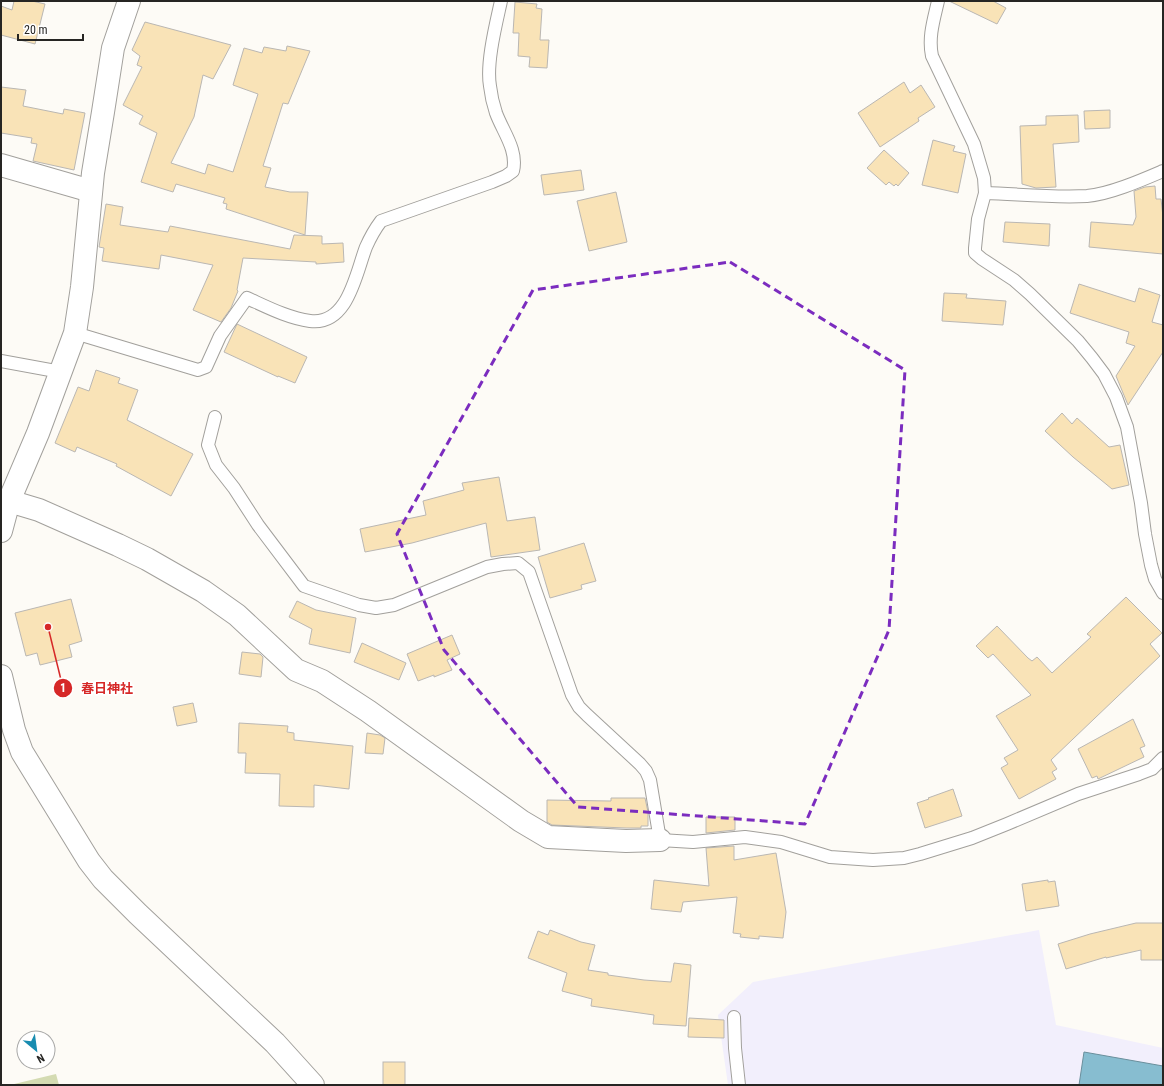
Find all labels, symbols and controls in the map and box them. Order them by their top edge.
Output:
scale bar [18,16,83,42]
text: 20 m [24,23,48,37]
callout: 春日神社 [53,676,141,701]
text: 1 [60,681,66,695]
text: 春日神社 [81,681,133,696]
north arrow [16,1030,56,1070]
text: N [34,1051,47,1066]

